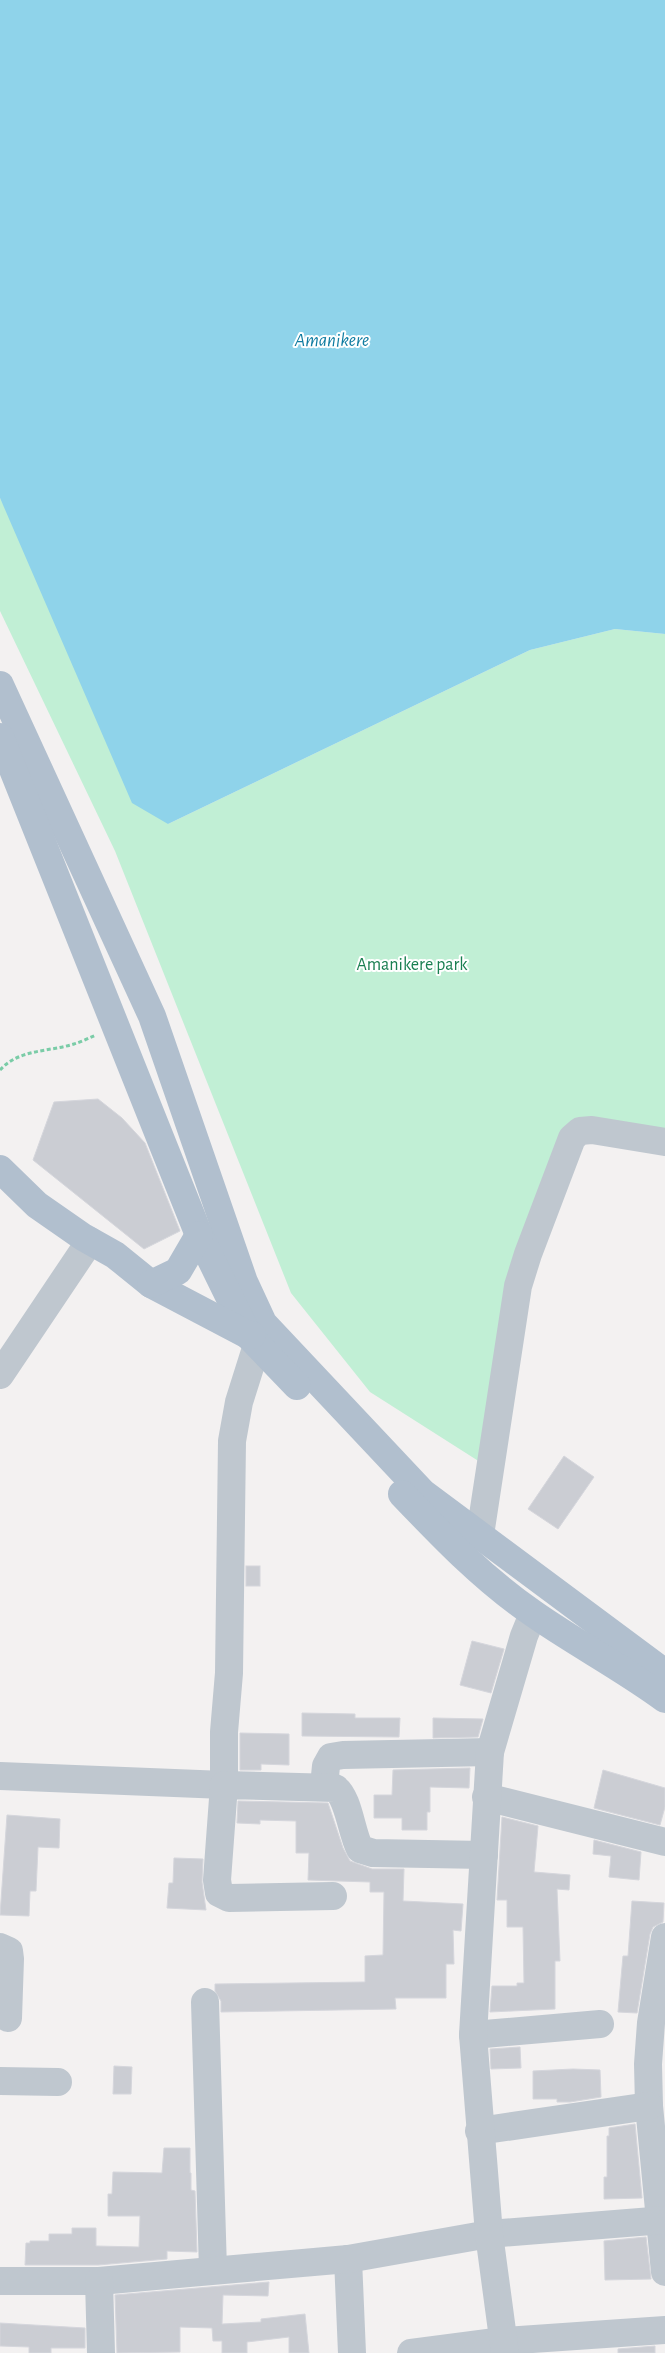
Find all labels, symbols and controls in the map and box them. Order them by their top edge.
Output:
water label: Amanikere [294,331,369,350]
park label: Amanikere park [356,956,468,974]

